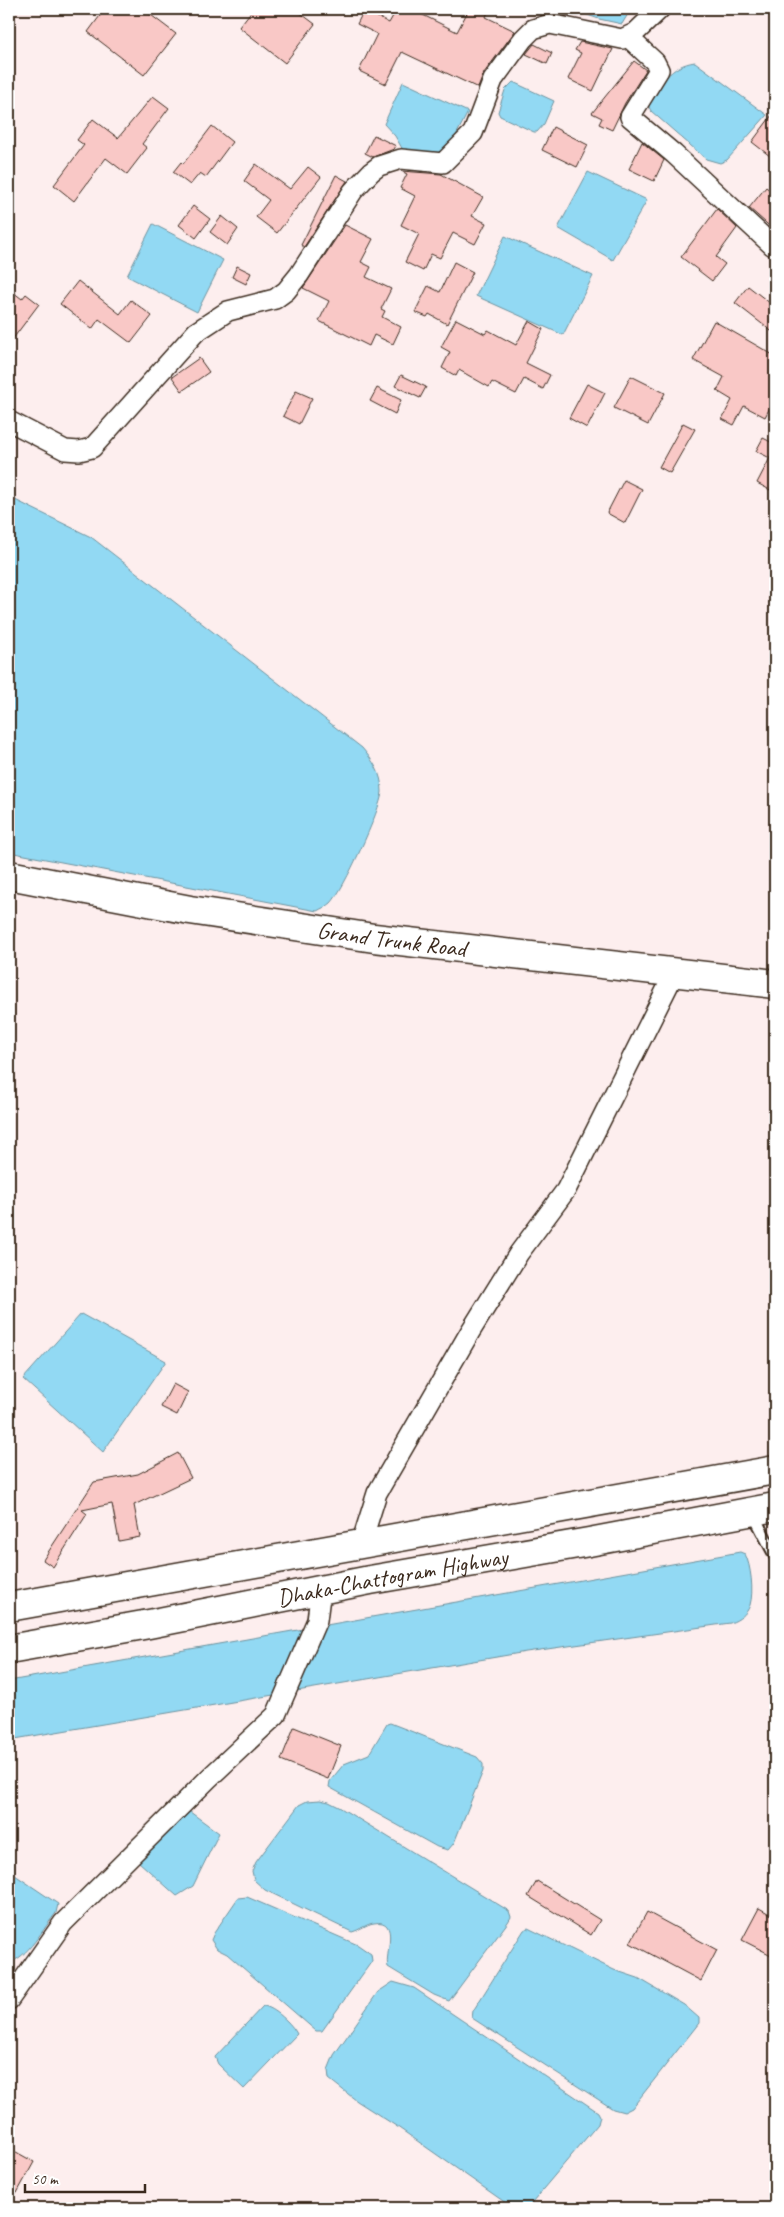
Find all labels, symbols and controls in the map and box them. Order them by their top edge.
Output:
street label: Grand Trunk Road [315,915,471,964]
street label: Dhaka-Chattogram Highway [275,1541,512,1613]
scale bar [25,2162,145,2194]
text: 50 m [32,2170,59,2189]

